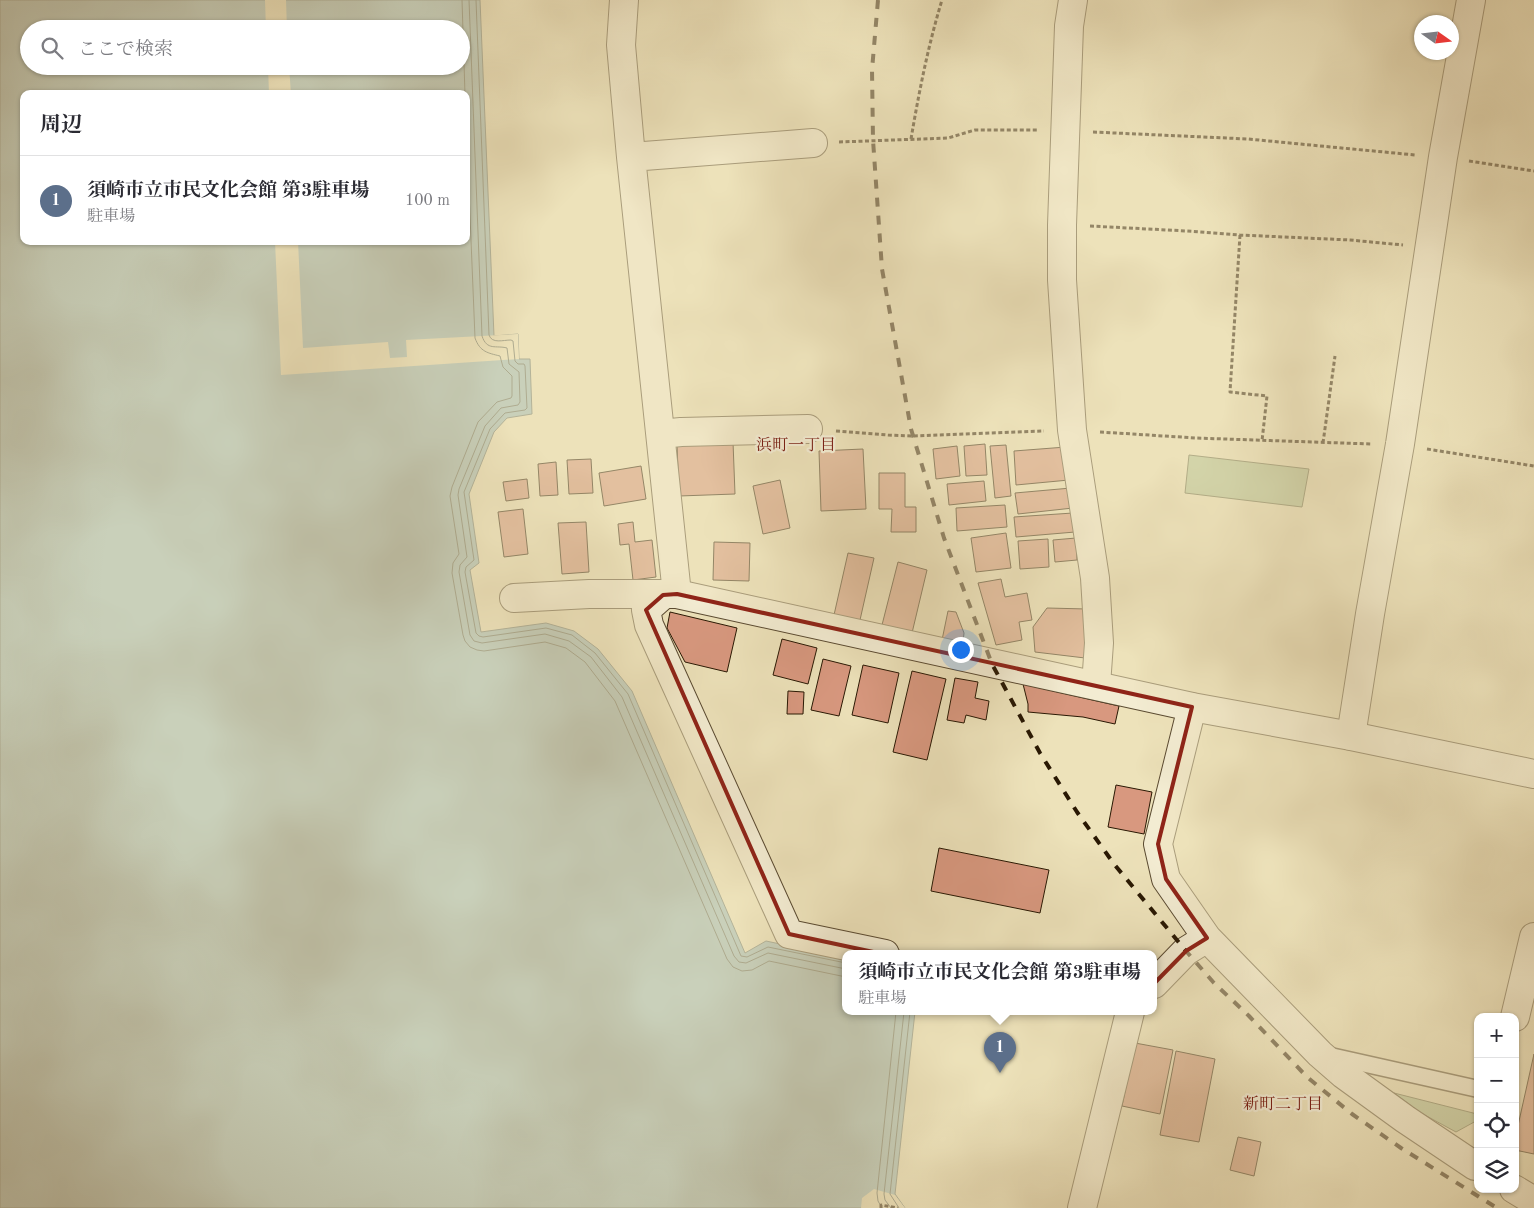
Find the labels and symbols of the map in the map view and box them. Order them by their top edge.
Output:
north arrow [1414,15,1459,60]
district label: 浜町一丁目 [756,436,836,454]
your location [948,637,974,663]
pin: 1 [984,1032,1016,1073]
district label: 新町二丁目 [1243,1095,1323,1113]

